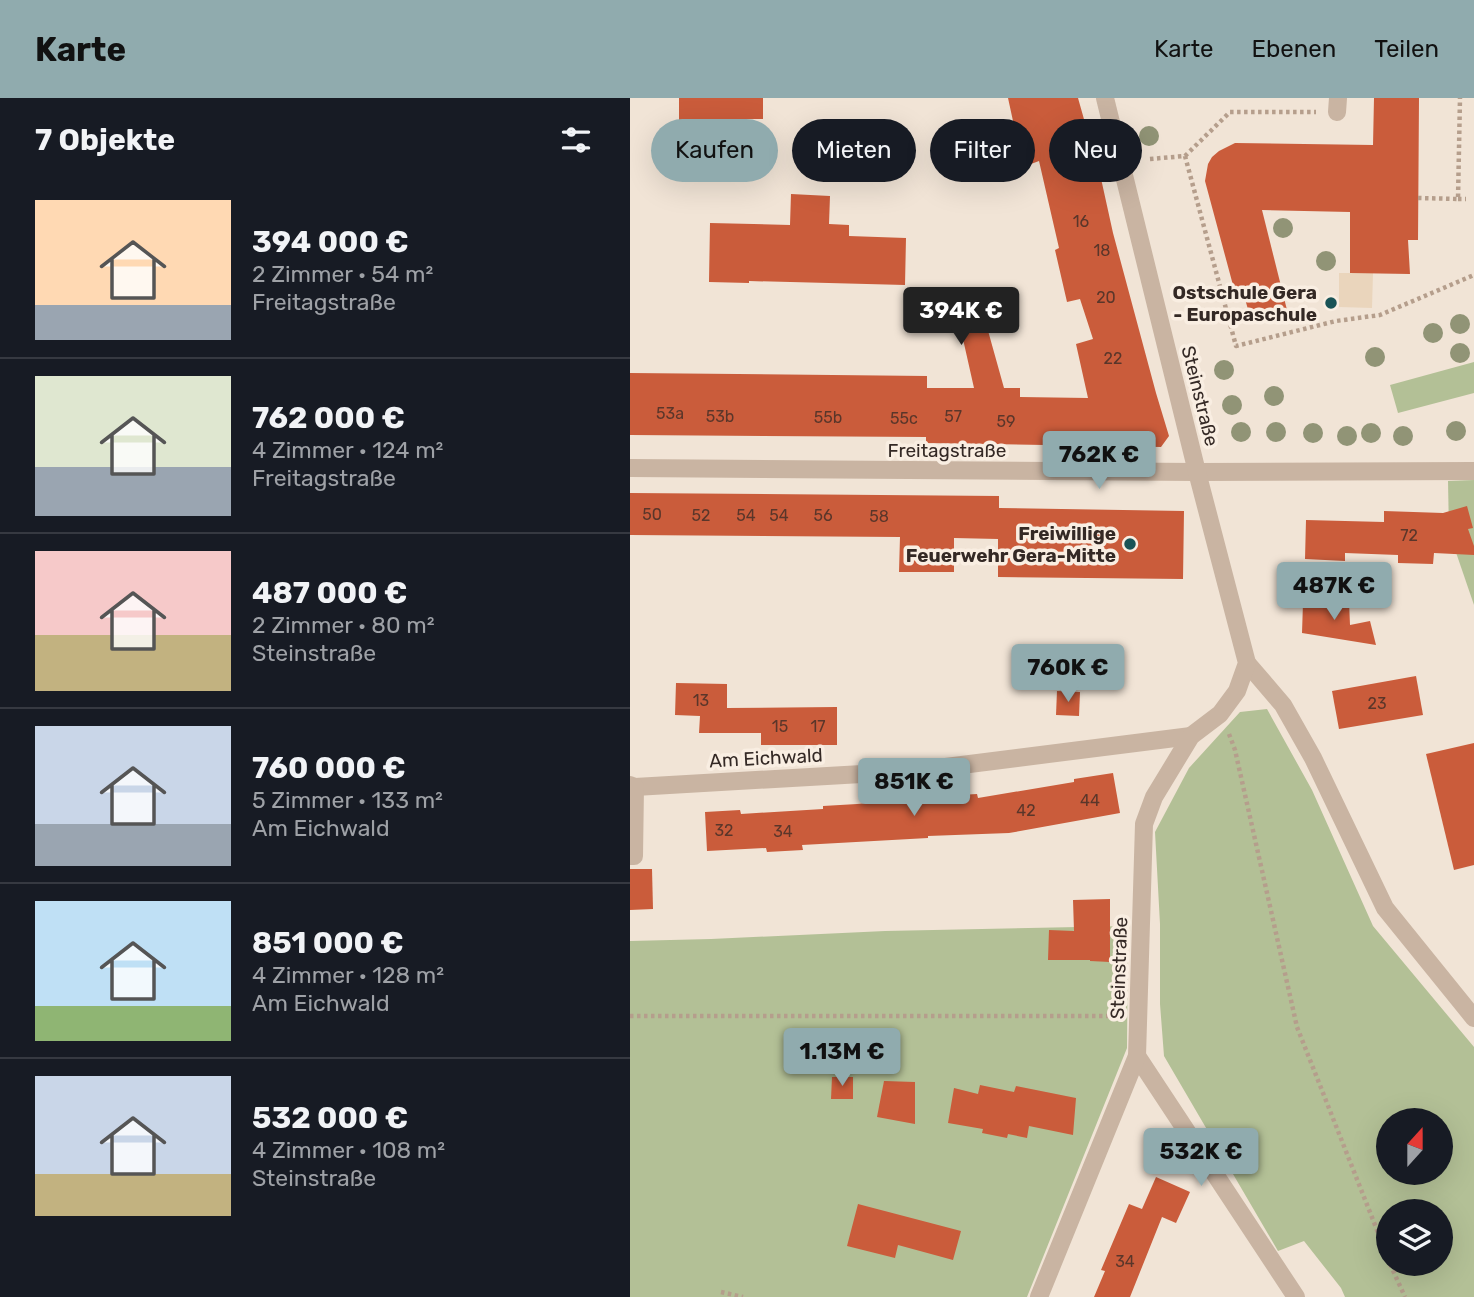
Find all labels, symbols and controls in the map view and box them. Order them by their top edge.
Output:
text: Karte [35,30,126,69]
text: Karte [1154,35,1214,63]
text: Ebenen [1252,35,1336,63]
text: Teilen [1374,35,1439,63]
chip: Kaufen [651,119,778,182]
chip: Mieten [792,119,916,182]
chip: Filter [930,119,1035,182]
chip: Neu [1049,119,1142,182]
icon: filters [557,121,595,159]
text: 7 Objekte [35,122,175,158]
house number: 16 [1073,212,1090,231]
text: 394 000 € [252,224,409,260]
icon: home [91,228,175,312]
house number: 18 [1093,241,1111,260]
text: 2 Zimmer · 54 m² [252,260,433,288]
place label: Ostschule Gera - Europaschule [1172,281,1317,326]
text: Freitagstraße [252,288,396,316]
pin: 394K € [904,288,1018,347]
house number: 20 [1096,288,1116,307]
marker: Ostschule Gera - Europaschule [1323,295,1339,311]
text: 394K € [919,296,1003,324]
street label: Steinstraße [1176,343,1224,449]
house number: 22 [1104,349,1122,368]
text: 762 000 € [252,400,405,436]
icon: home [91,404,175,488]
house number: 53a [656,404,684,423]
house number: 53b [706,407,734,426]
house number: 57 [944,407,962,426]
house number: 55b [814,408,842,427]
house number: 55c [890,409,918,428]
house number: 59 [997,412,1016,431]
pin: 762K € [1042,432,1156,491]
text: 4 Zimmer · 124 m² [252,436,443,464]
street label: Freitagstraße [888,439,1006,462]
text: 762K € [1059,440,1139,468]
text: Freitagstraße [252,464,396,492]
house number: 50 [642,505,662,524]
house number: 52 [692,506,710,525]
house number: 54 [736,506,756,525]
house number: 54 [769,506,789,525]
house number: 56 [813,506,833,525]
house number: 58 [869,507,889,526]
place label: Freiwillige Feuerwehr Gera-Mitte [906,522,1116,567]
house number: 72 [1400,526,1418,545]
marker: Freiwillige Feuerwehr Gera-Mitte [1122,536,1138,552]
pin: 487K € [1277,562,1391,622]
text: 487K € [1293,571,1375,599]
text: 487 000 € [252,575,408,611]
icon: home [91,579,175,663]
text: 2 Zimmer · 80 m² [252,611,435,639]
text: Steinstraße [252,639,376,667]
pin: 760K € [1011,644,1125,704]
text: 760K € [1027,653,1109,681]
house number: 13 [693,691,709,710]
house number: 23 [1367,694,1387,713]
house number: 15 [772,717,788,736]
house number: 17 [810,717,826,736]
street label: Am Eichwald [709,744,823,772]
text: 760 000 € [252,750,406,786]
icon: home [91,754,175,838]
pin: 851K € [857,758,971,818]
text: 851K € [874,767,954,795]
text: 5 Zimmer · 133 m² [252,786,443,814]
house number: 44 [1080,791,1100,810]
house number: 42 [1016,801,1036,820]
text: Am Eichwald [252,814,390,842]
house number: 32 [714,821,734,840]
house number: 34 [773,822,793,841]
street label: Steinstraße [1106,916,1132,1020]
text: 851 000 € [252,925,404,961]
icon: home [91,929,175,1013]
text: 4 Zimmer · 128 m² [252,961,444,989]
text: Am Eichwald [252,989,390,1017]
pin: 1.13M € [777,1028,907,1088]
text: 1.13M € [799,1037,885,1065]
text: 532 000 € [252,1100,408,1136]
icon: home [91,1104,175,1188]
north arrow [1376,1108,1452,1185]
map controls [1376,1108,1453,1276]
pin: 532K € [1144,1128,1258,1188]
text: 4 Zimmer · 108 m² [252,1136,445,1164]
text: 532K € [1159,1137,1243,1165]
text: Steinstraße [252,1164,376,1192]
button: layers [1376,1199,1453,1276]
house number: 34 [1115,1252,1135,1271]

